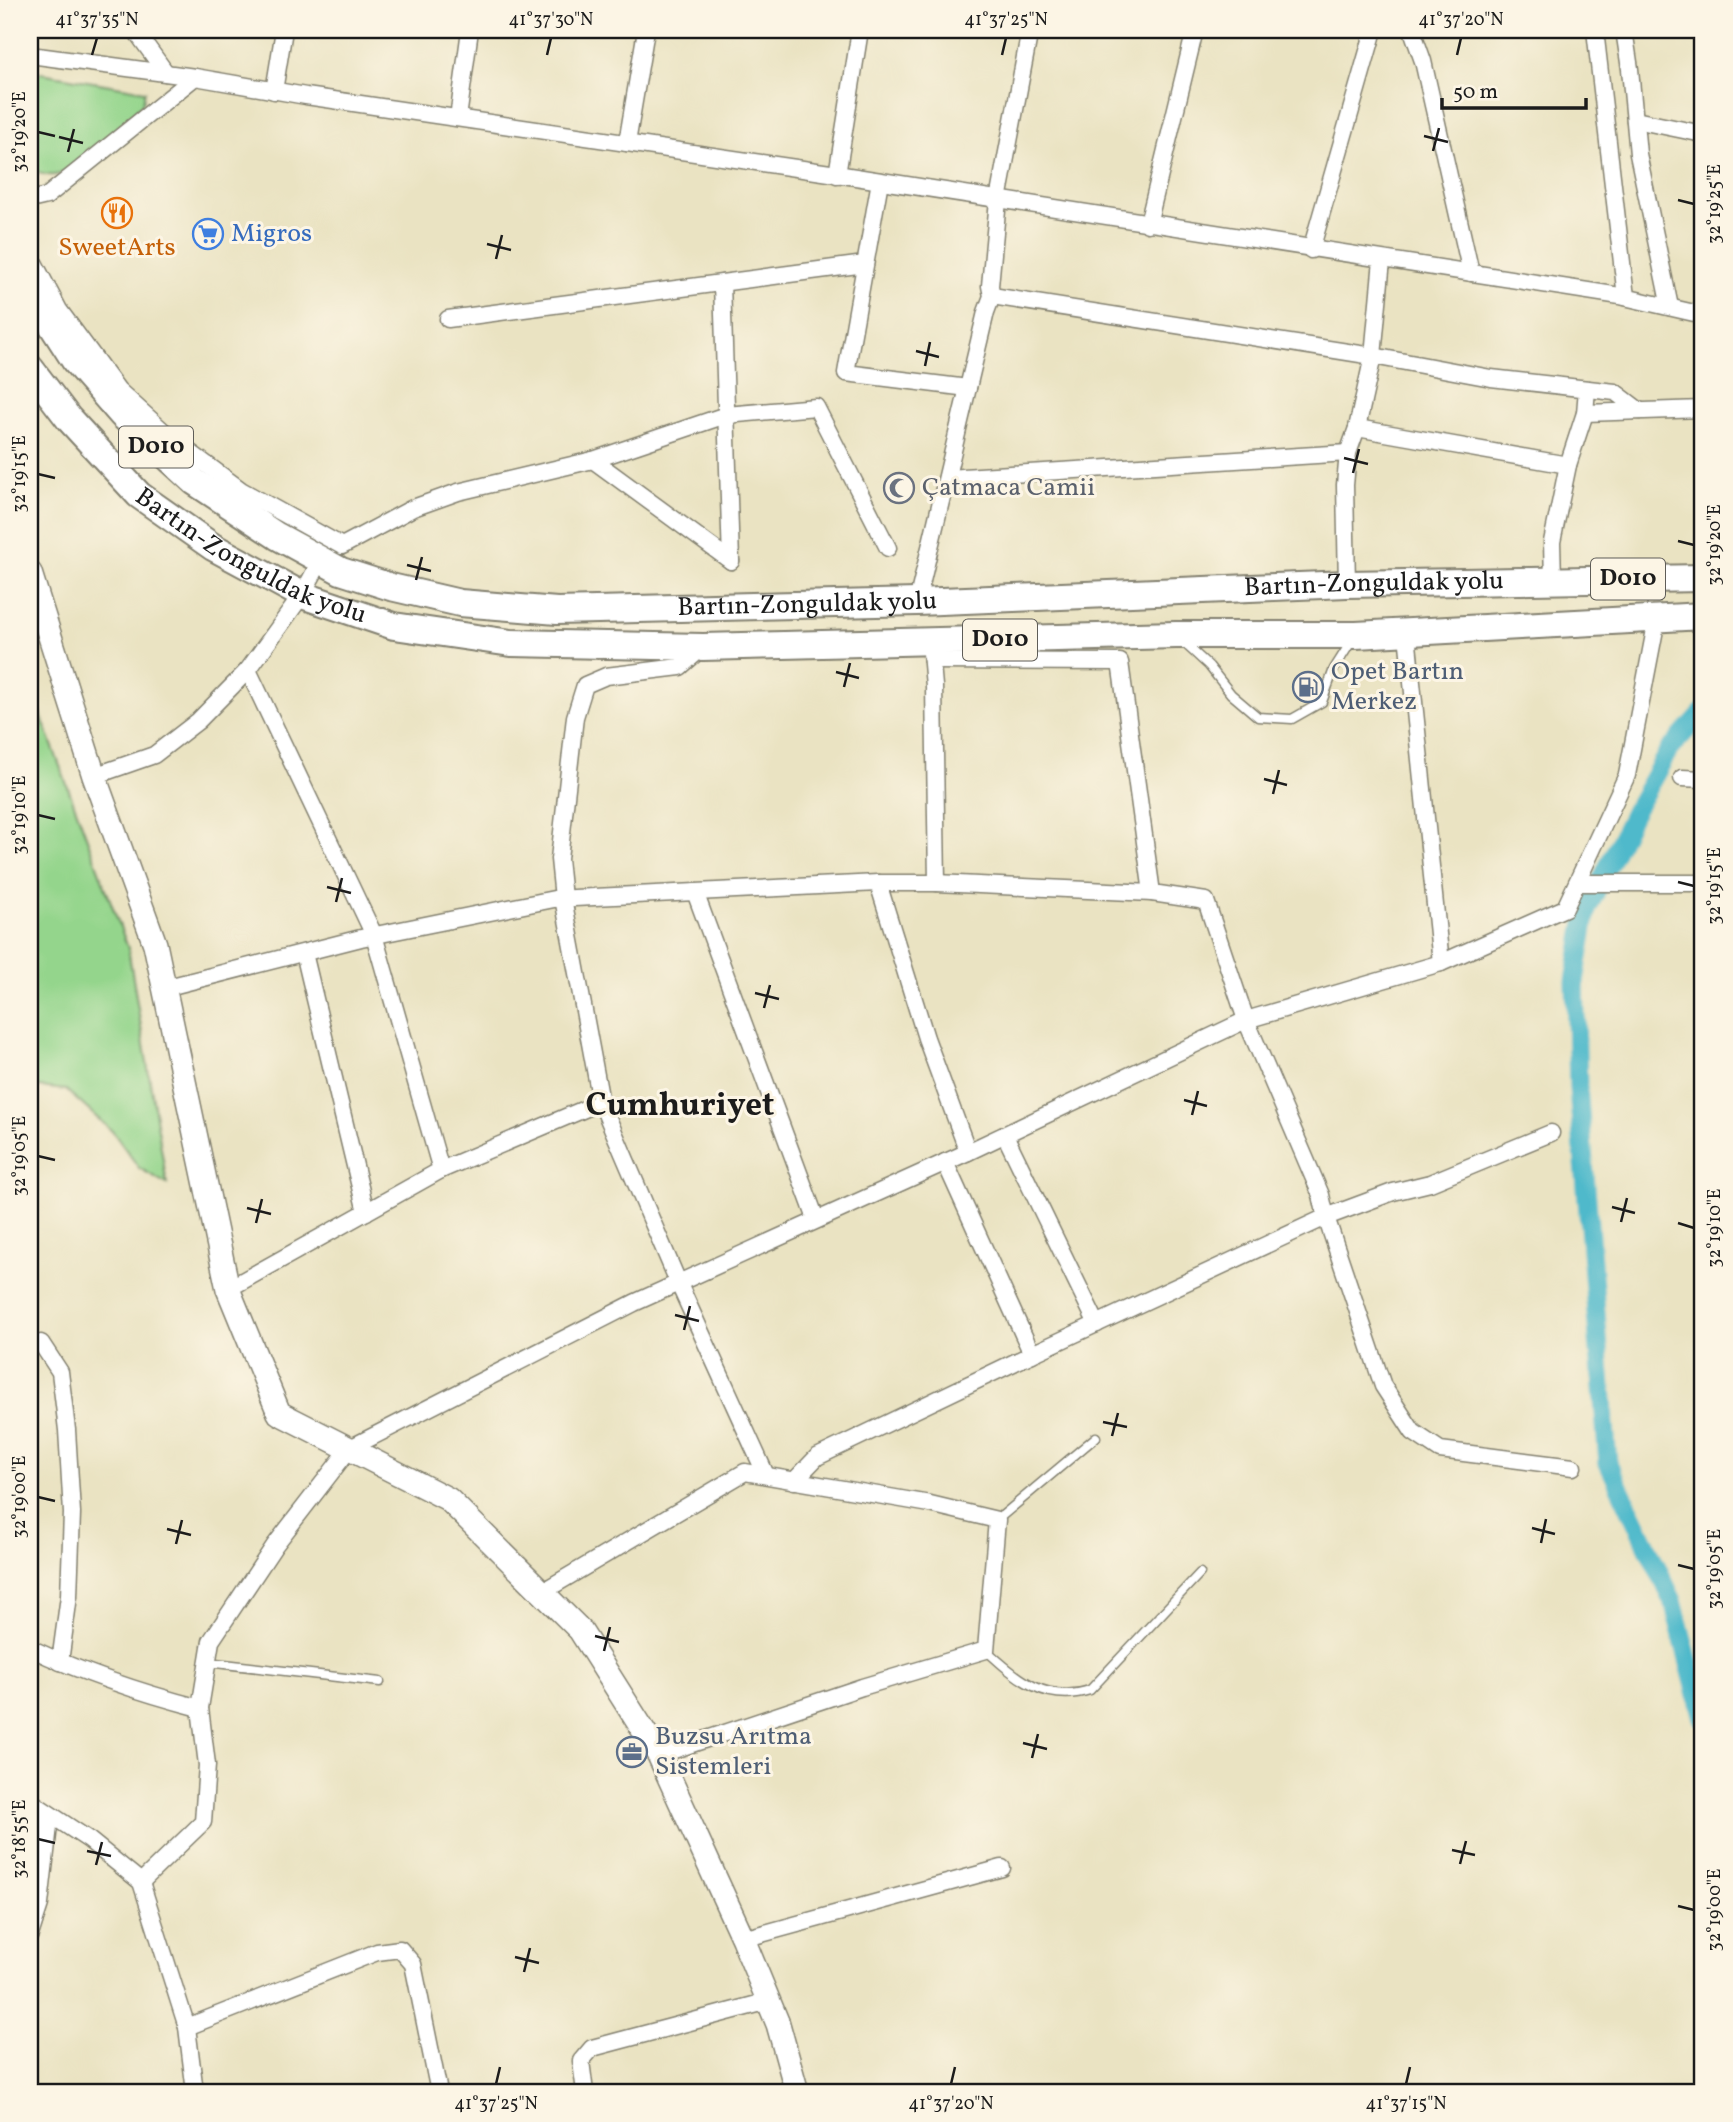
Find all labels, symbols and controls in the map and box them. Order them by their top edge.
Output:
text: 41°37'35"N [55,8,139,33]
text: 41°37'30"N [509,8,593,33]
text: 41°37'25"N [964,8,1048,33]
text: 41°37'20"N [1418,8,1504,33]
scale bar [1442,66,1586,110]
text: 50 m [1453,78,1498,107]
text: 32°19'20"E [8,91,33,173]
text: 32°19'25"E [1703,164,1728,244]
restaurant icon: SweetArts [100,196,134,230]
place label: Migros [231,216,312,252]
supermarket icon: Migros [191,217,225,251]
place label: SweetArts [58,230,176,266]
road number: D010 [119,426,193,467]
text: 32°19'15"E [8,435,33,513]
place label: Çatmaca Camii [922,470,1095,506]
mosque icon: Çatmaca Camii [882,471,916,505]
street label: Bartın-Zonguldak yolu [127,479,371,633]
text: 32°19'20"E [1703,504,1728,586]
road number: D010 [1591,558,1665,600]
street label: Bartın-Zonguldak yolu [1243,563,1504,606]
street label: Bartın-Zonguldak yolu [677,583,938,626]
road number: D010 [963,620,1037,660]
place label: Opet Bartın Merkez [1331,654,1464,720]
fuel station icon: Opet Bartın Merkez [1291,670,1325,704]
text: 32°19'10"E [8,775,33,855]
text: 32°19'15"E [1703,847,1728,925]
district label: Cumhuriyet [586,1084,775,1130]
text: 32°19'05"E [8,1115,33,1196]
text: 32°19'10"E [1703,1188,1728,1268]
text: 32°19'00"E [8,1455,33,1539]
text: 32°19'05"E [1703,1528,1728,1609]
place label: Buzsu Arıtma Sistemleri [655,1719,812,1785]
office icon: Buzsu Arıtma Sistemleri [615,1735,649,1769]
text: 32°18'55"E [8,1799,33,1879]
text: 32°19'00"E [1703,1868,1728,1952]
text: 41°37'25"N [454,2092,538,2117]
text: 41°37'20"N [908,2092,994,2117]
text: 41°37'15"N [1365,2092,1447,2117]

